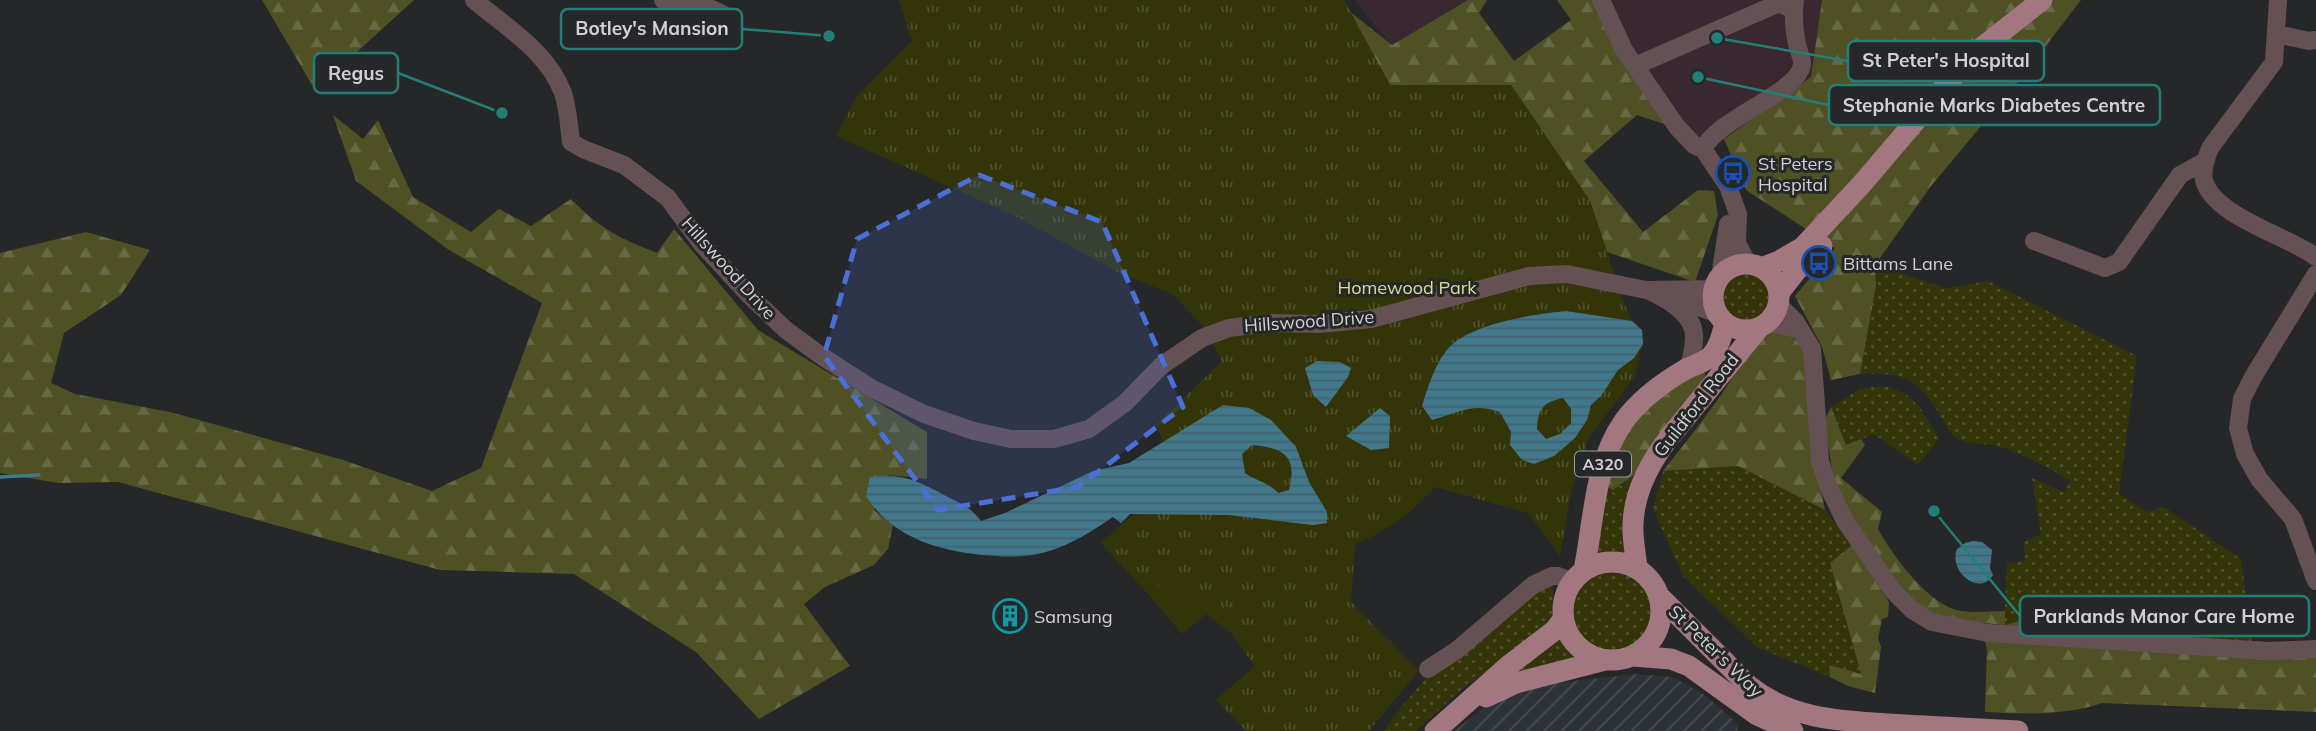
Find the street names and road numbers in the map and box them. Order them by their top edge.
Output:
street label: Hillswood Drive [677,212,781,324]
street label: Hillswood Drive [1243,305,1375,337]
street label: Guildford Road [1648,349,1744,461]
road number: A320 [1575,452,1631,477]
street label: St Peter's Way [1664,600,1768,702]

